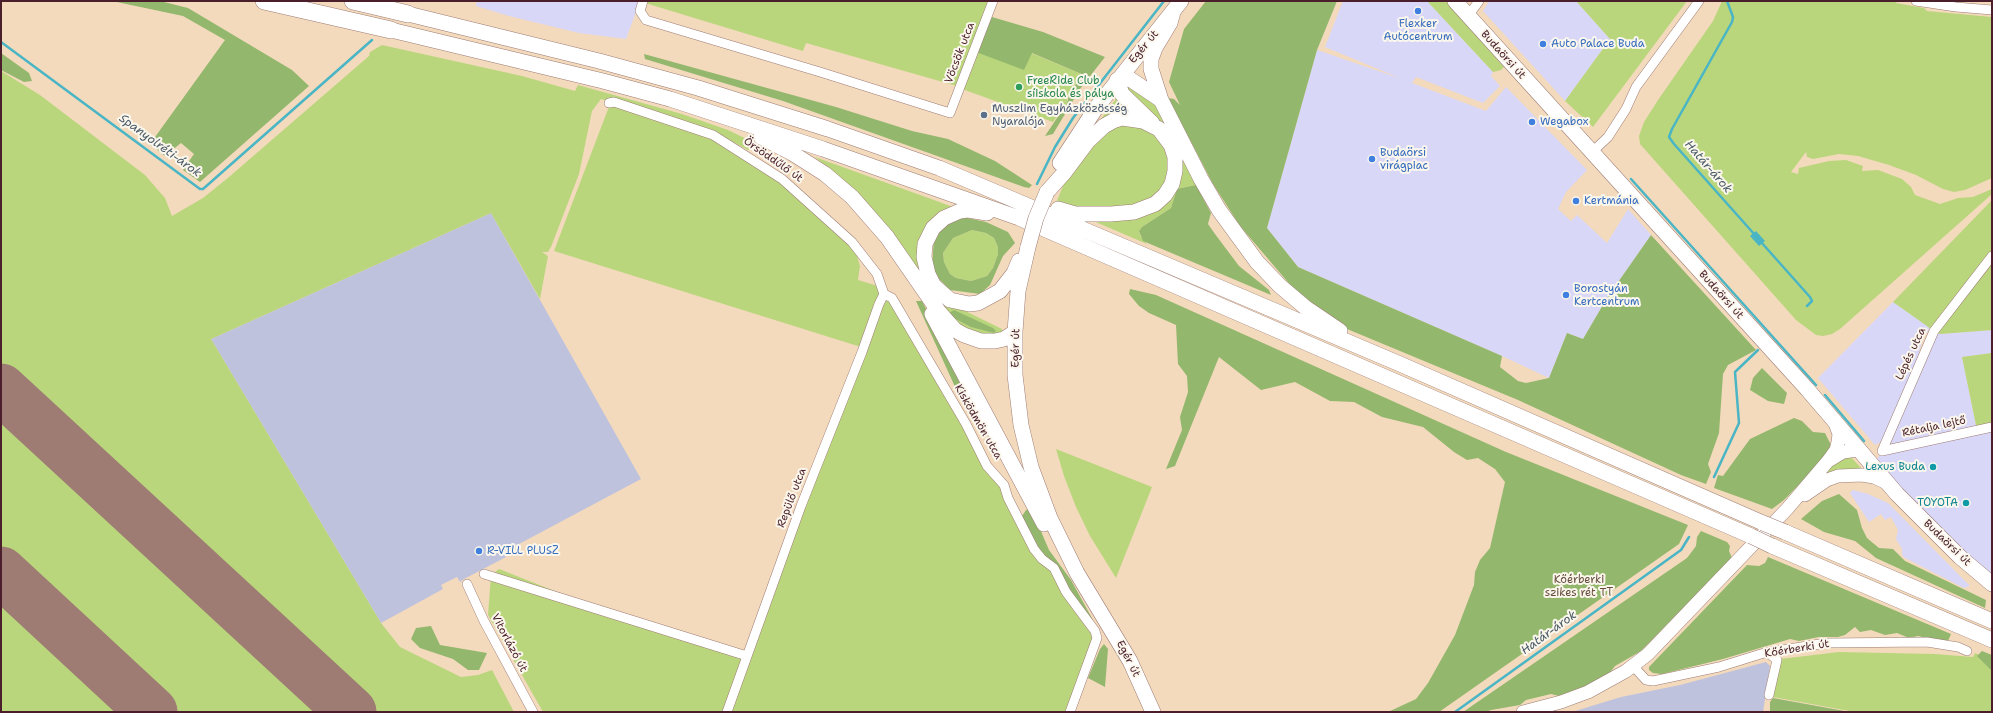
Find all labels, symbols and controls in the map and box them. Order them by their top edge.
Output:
marker: Flexker Autócentrum [1413,6,1423,16]
place label: Flexker Autócentrum [1384,17,1452,43]
street label: Vöcsök utca [942,21,978,85]
street label: Egér út [1126,28,1162,66]
street label: Budaörsi út [1478,28,1528,82]
place label: Auto Palace Buda [1551,37,1645,51]
marker: Auto Palace Buda [1538,39,1548,49]
place label: FreeRide Club síiskola és pálya [1027,74,1114,100]
marker: FreeRide Club síiskola és pálya [1014,82,1024,92]
place label: Muszlim Egyházközösség Nyaralója [992,102,1127,128]
marker: Muszlim Egyházközösség Nyaralója [979,110,989,120]
water label: Spanyolréti-árok [116,111,204,181]
place label: Wegabox [1540,115,1589,129]
marker: Wegabox [1527,117,1537,127]
street label: Örsöddűlő út [741,135,805,185]
water label: Határ-árok [1681,138,1735,196]
place label: Budaörsi virágpiac [1380,146,1428,172]
marker: Budaörsi virágpiac [1367,154,1377,164]
place label: Kertmánia [1584,194,1639,208]
marker: Kertmánia [1571,196,1581,206]
street label: Budaörsi út [1696,268,1746,322]
place label: Borostyán Kertcentrum [1574,282,1639,308]
marker: Borostyán Kertcentrum [1561,290,1571,300]
street label: Lépés utca [1893,326,1929,382]
street label: Egér út [1009,328,1023,368]
street label: Kisködmön utca [951,382,1005,462]
street label: Rétalja lejtő [1901,414,1967,440]
place label: Lexus Buda [1865,460,1925,474]
marker: Lexus Buda [1928,462,1938,472]
street label: Repülő utca [775,466,809,530]
place label: TOYOTA [1917,496,1958,510]
marker: TOYOTA [1961,498,1971,508]
street label: Budaörsi út [1920,517,1974,569]
place label: R-VILL PLUSZ [487,544,559,558]
marker: R-VILL PLUSZ [474,546,484,556]
park label: Kőérberki szikes rét TT [1545,573,1613,599]
water label: Határ-árok [1518,608,1580,658]
street label: Vitorlázó út [488,612,530,674]
street label: Kőérberki út [1764,637,1830,661]
street label: Egér út [1113,639,1143,679]

